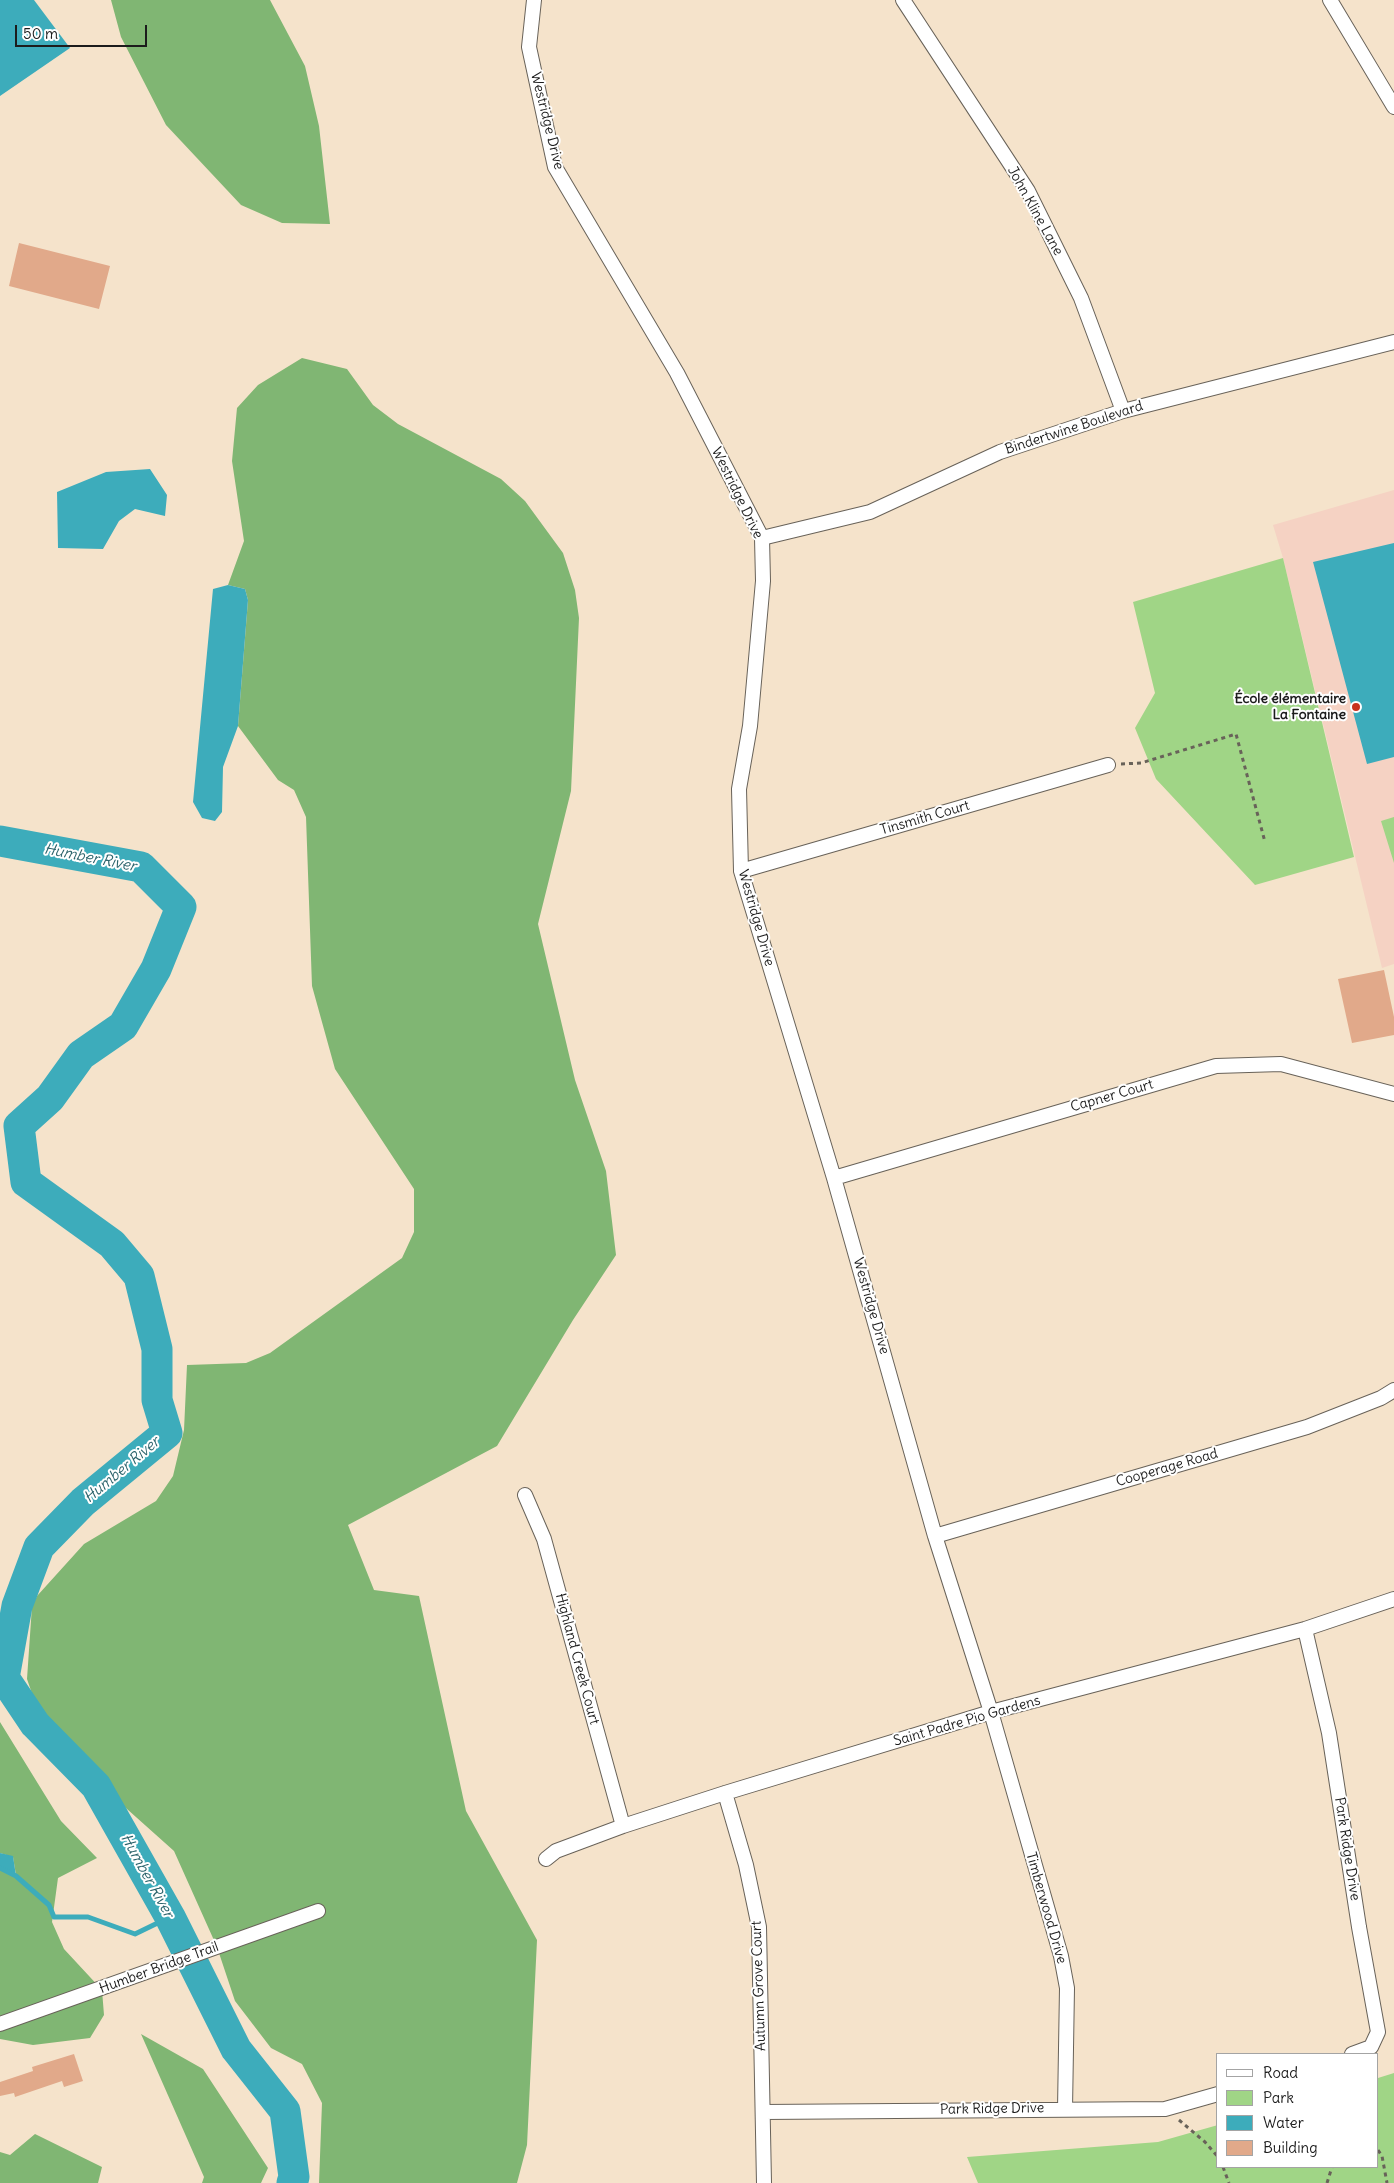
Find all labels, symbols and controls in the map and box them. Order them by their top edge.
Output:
scale bar [18,15,150,47]
text: 50 m [23,24,58,43]
street label: Westridge Drive [527,71,567,171]
street label: John Kline Lane [1004,163,1066,259]
street label: Bindertwine Boulevard [1003,398,1145,458]
street label: Westridge Drive [708,445,766,541]
place label: École élémentaire La Fontaine [1234,691,1346,724]
marker: École élémentaire La Fontaine [1350,701,1362,713]
street label: Tinsmith Court [878,797,972,839]
water label: Humber River [43,840,137,876]
street label: Westridge Drive [734,868,778,968]
street label: Capner Court [1069,1076,1155,1116]
street label: Westridge Drive [849,1256,893,1356]
water label: Humber River [81,1433,163,1507]
street label: Cooperage Road [1114,1445,1220,1491]
street label: Highland Creek Court [551,1591,603,1727]
street label: Saint Padre Pio Gardens [892,1692,1042,1750]
street label: Park Ridge Drive [1331,1796,1363,1902]
water label: Humber River [117,1831,177,1921]
street label: Timberwood Drive [1022,1850,1070,1966]
street label: Autumn Grove Court [748,1920,770,2052]
street label: Humber Bridge Trail [97,1939,221,1997]
legend [1216,2053,1379,2168]
text: Road [1263,2063,1298,2082]
text: Park [1263,2088,1294,2107]
street label: Park Ridge Drive [940,2100,1044,2118]
text: Water [1263,2113,1304,2132]
text: Building [1263,2138,1318,2157]

